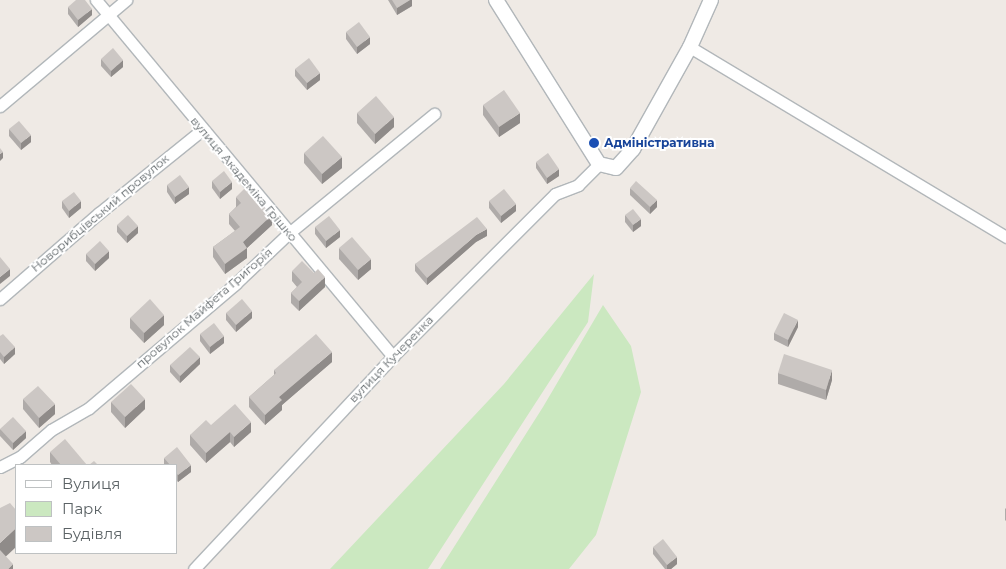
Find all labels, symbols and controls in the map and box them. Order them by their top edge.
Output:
street label: вулиця Академіка Грішко [188,114,300,244]
place label: Адміністративна [604,136,714,150]
marker: Адміністративна [588,137,600,149]
street label: Новорибцівський провулок [28,151,172,275]
street label: провулок Майфета Григорія [133,245,275,371]
street label: вулиця Кучеренка [346,313,436,405]
legend [15,464,178,554]
text: Вулиця [62,474,120,493]
text: Парк [62,499,102,518]
text: Будівля [62,524,122,543]

